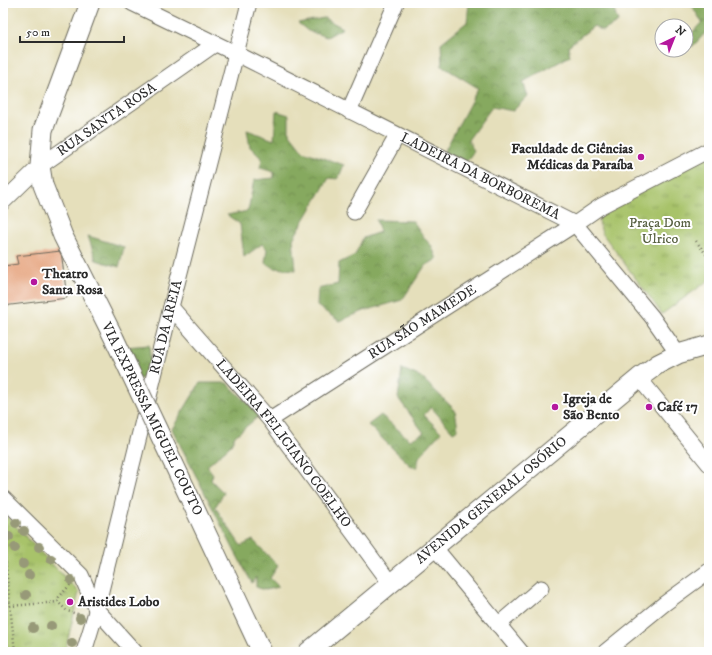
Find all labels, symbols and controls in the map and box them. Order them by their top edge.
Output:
scale bar [20,18,124,44]
north arrow [654,18,694,58]
text: N [672,23,688,40]
text: 50 m [26,25,50,40]
street label: RUA SANTA ROSA [54,78,161,160]
street label: LADEIRA DA BORBOREMA [397,129,564,224]
place label: Faculdade de Ciências Médicas da Paraíba [511,140,634,174]
marker: Faculdade de Ciências Médicas da Paraíba [636,152,646,162]
park label: Praça Dom Ulrico [629,214,691,248]
place label: Theatro Santa Rosa [41,265,104,299]
marker: Theatro Santa Rosa [29,277,39,287]
street label: RUA DA AREIA [146,277,187,376]
street label: RUA SÃO MAMEDE [365,281,480,364]
street label: VIA EXPRESSA MIGUEL COUTO [97,318,207,519]
street label: LADEIRA FELICIANO COELHO [212,355,355,531]
place label: Igreja de São Bento [563,390,619,424]
place label: Café 17 [657,398,698,416]
marker: Igreja de São Bento [550,402,560,412]
marker: Café 17 [644,402,654,412]
street label: AVENIDA GENERAL OSÓRIO [412,432,571,568]
place label: Aristides Lobo [77,593,159,611]
marker: Aristides Lobo [65,597,75,607]

